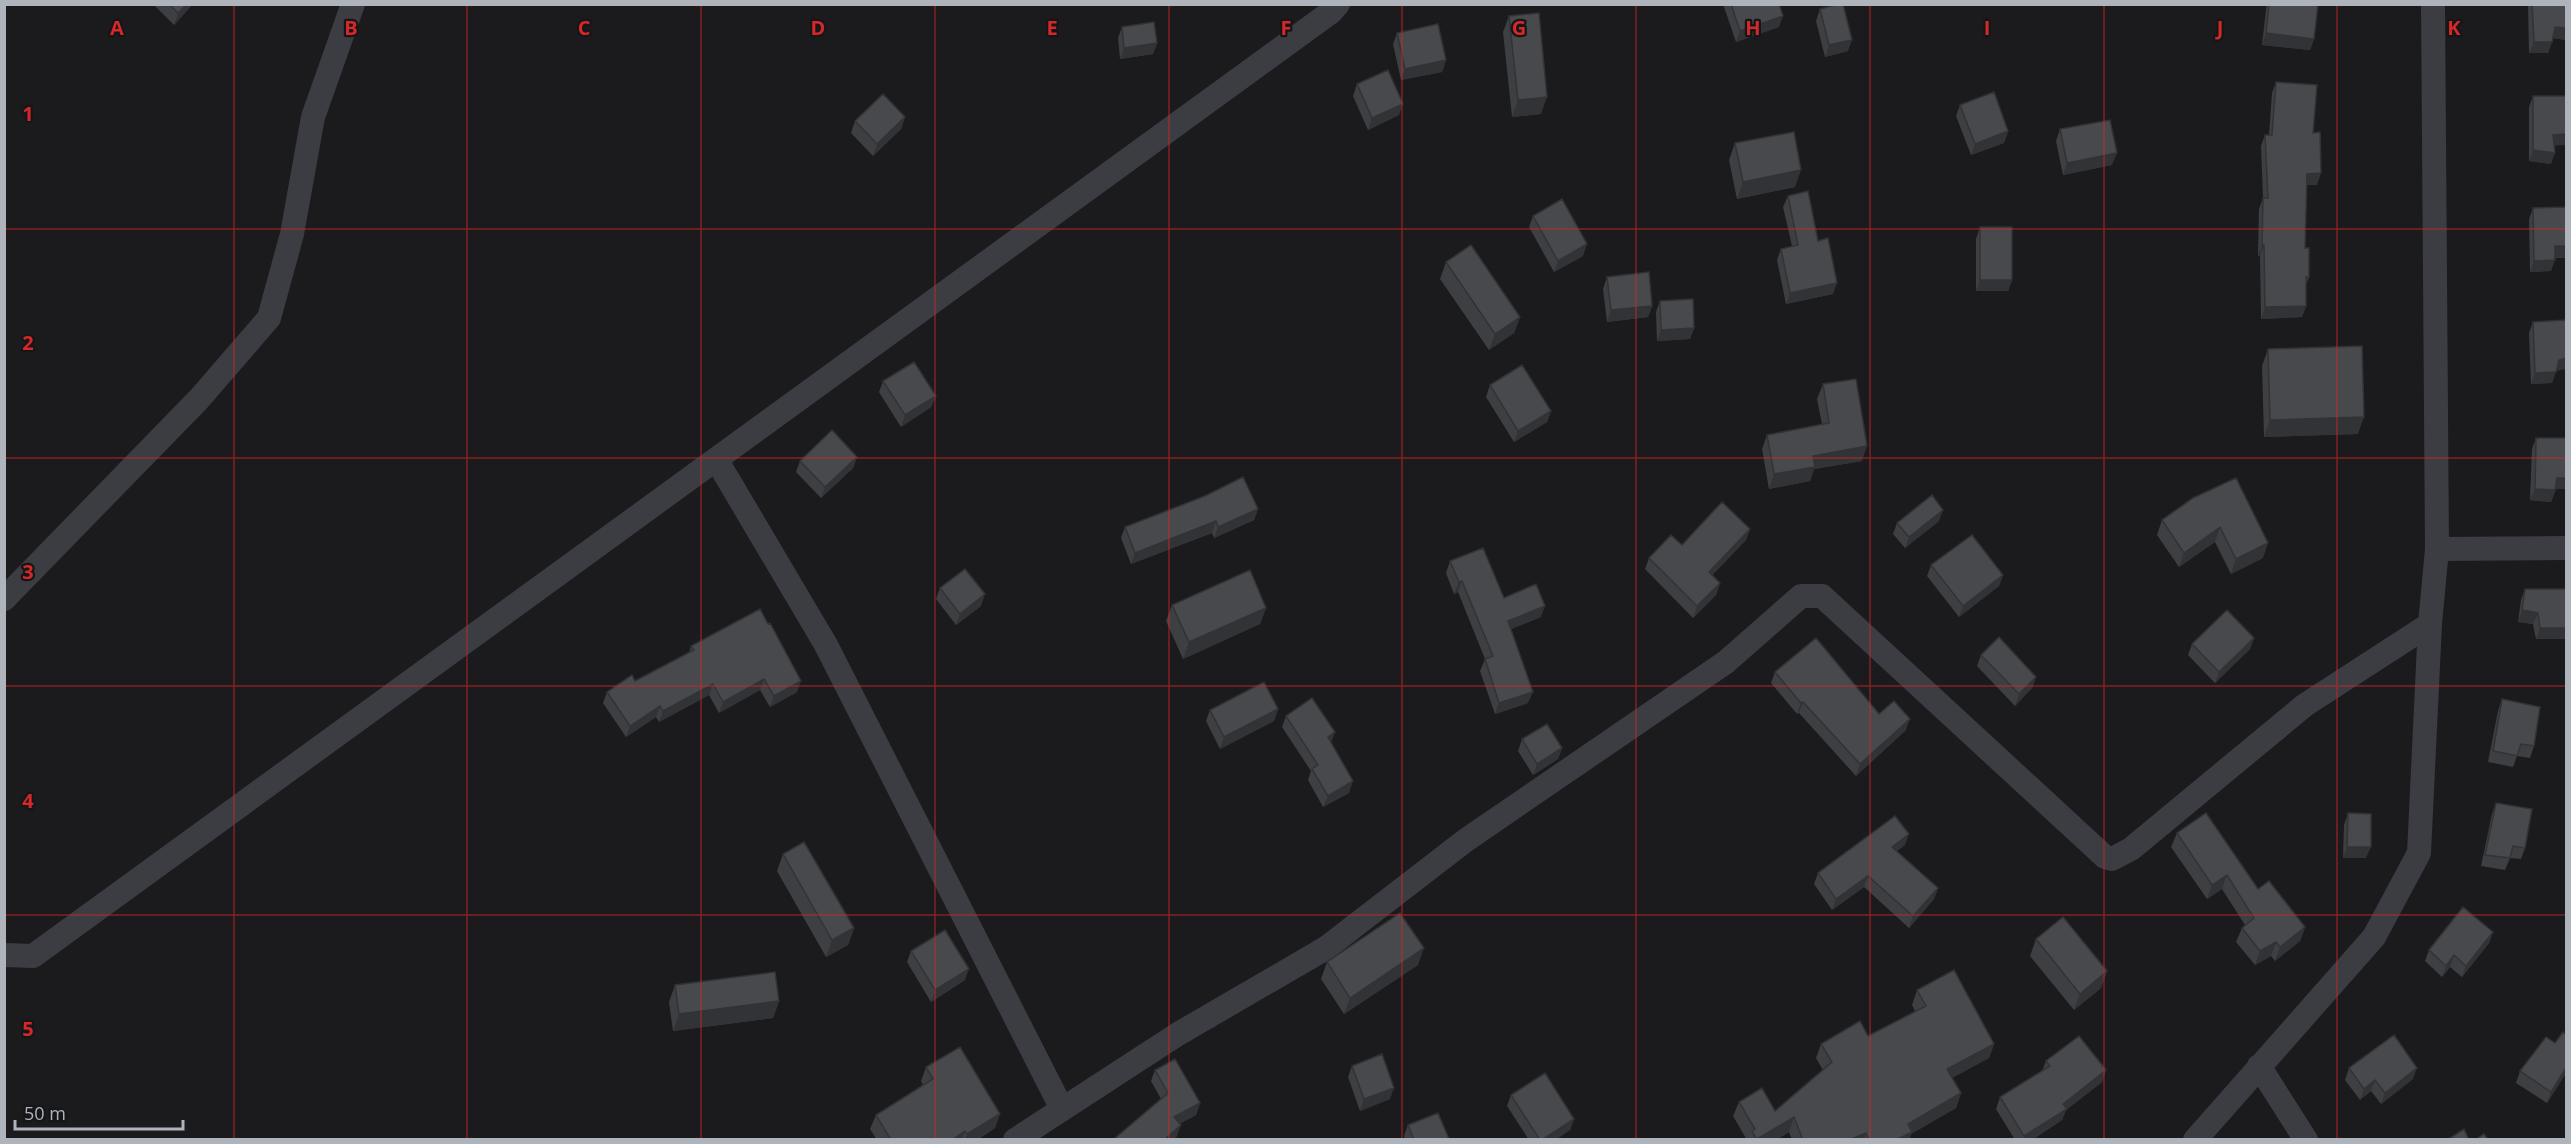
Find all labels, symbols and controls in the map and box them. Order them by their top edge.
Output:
text: A [110,14,124,41]
text: B [344,14,358,41]
text: C [578,14,591,41]
text: D [811,14,825,41]
text: E [1046,14,1058,41]
text: F [1281,14,1291,41]
text: G [1512,14,1526,41]
text: H [1745,14,1761,41]
text: I [1984,14,1990,41]
text: J [2215,14,2223,41]
text: K [2447,14,2461,41]
text: 1 [22,100,34,127]
text: 2 [22,329,34,356]
text: 3 [22,558,34,585]
text: 4 [22,787,34,814]
text: 5 [22,1015,34,1042]
scale bar [15,1093,183,1131]
text: 50 m [24,1101,66,1125]

